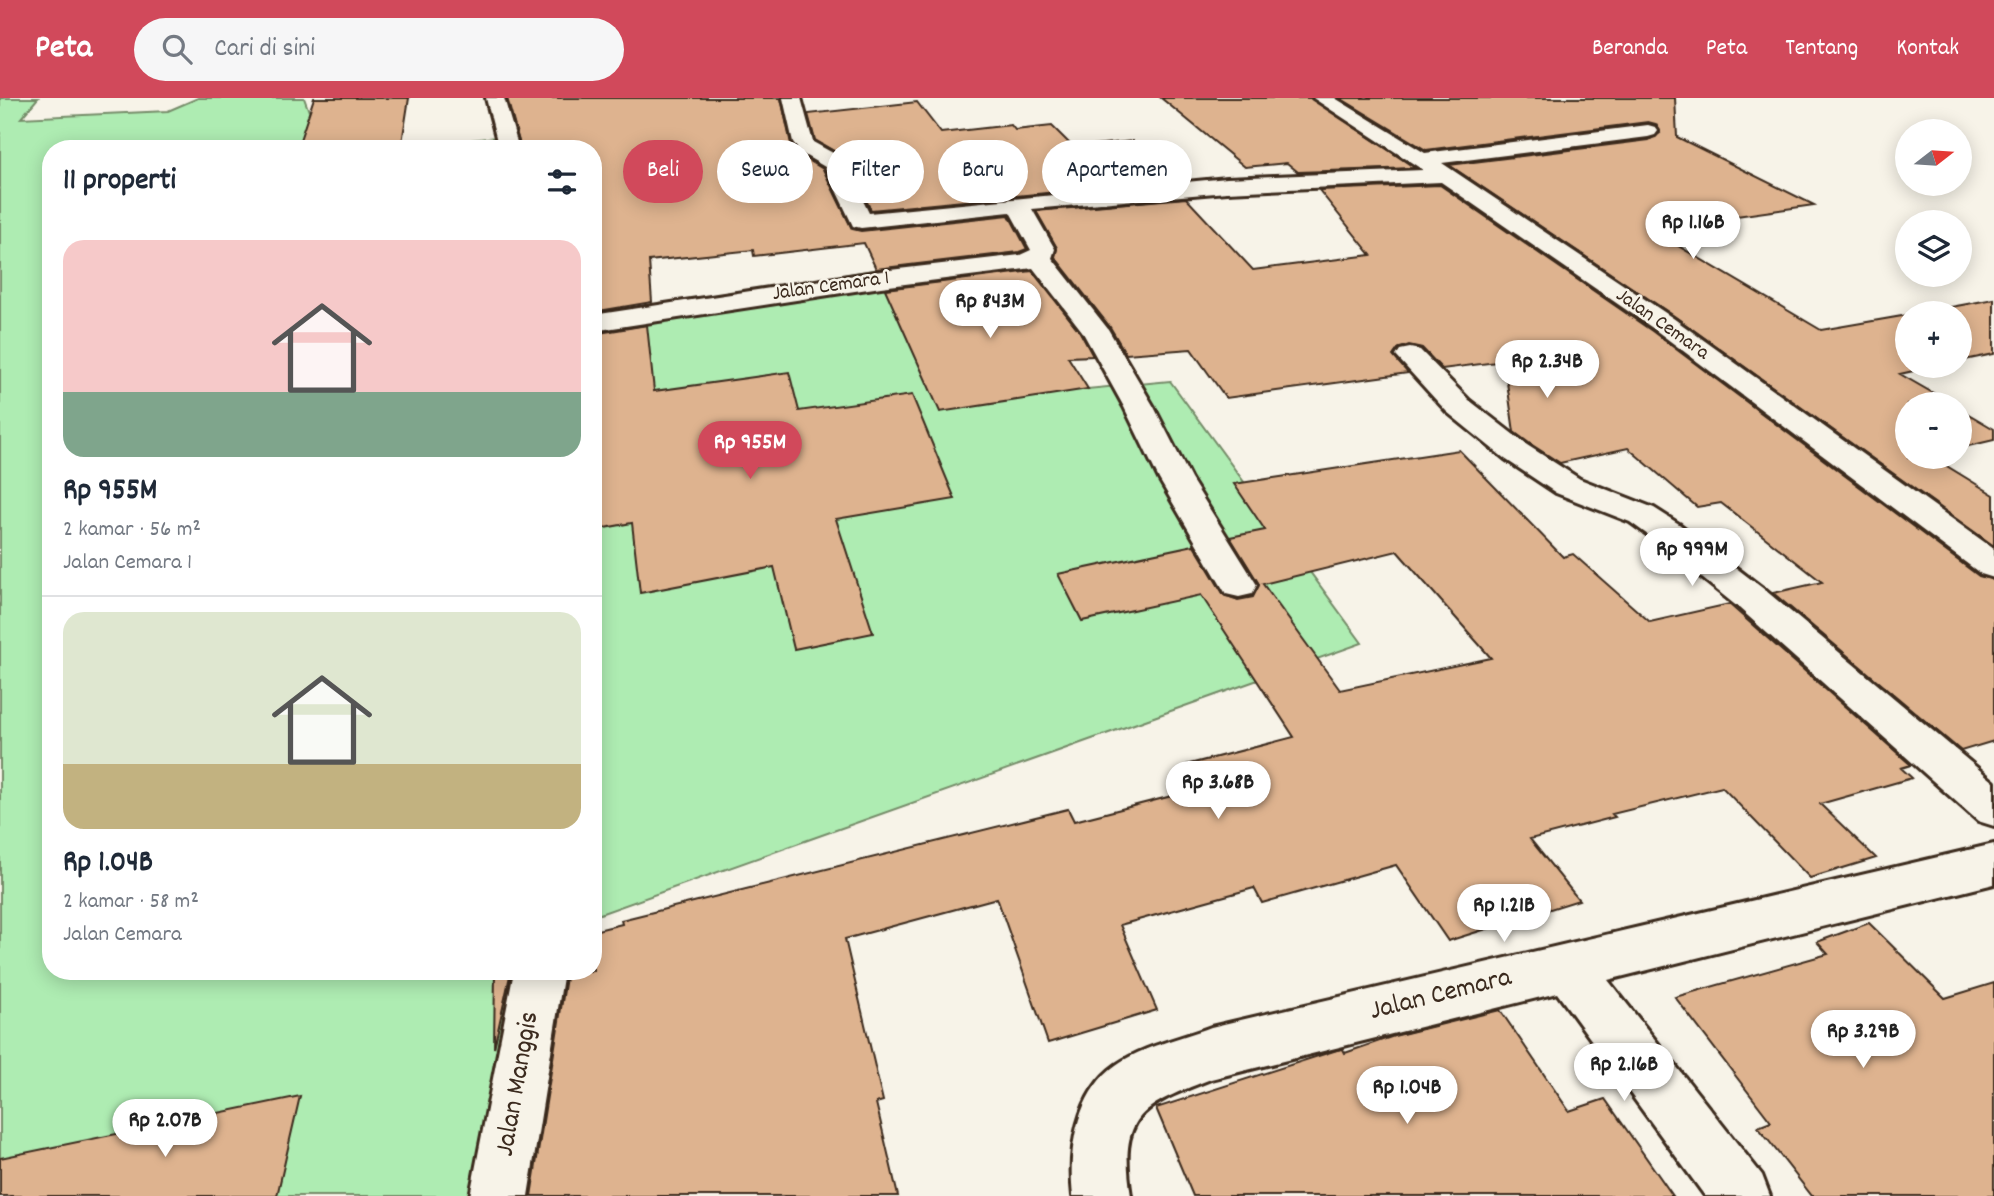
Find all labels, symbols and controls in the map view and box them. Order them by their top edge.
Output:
search box [134,18,624,81]
text: Peta [35,26,92,73]
icon: search [158,30,196,68]
text: Cari di sini [214,31,315,68]
text: Beranda [1592,32,1668,66]
text: Peta [1706,32,1747,66]
text: Tentang [1785,32,1858,66]
text: Kontak [1896,32,1959,66]
north arrow [1895,119,1972,196]
map controls [1895,119,1972,469]
chip: Beli [623,140,703,203]
chip: Sewa [717,140,813,203]
chip: Filter [827,140,924,203]
chip: Baru [938,140,1028,203]
chip: Apartemen [1042,140,1192,203]
text: 11 properti [63,161,176,204]
icon: filters [543,163,581,201]
pin: Rp 1.16B [1621,202,1765,261]
text: Rp 1.16B [1661,207,1725,240]
button: layers [1895,210,1972,287]
street label: Jalan Cemara 1 [771,264,891,310]
pin: Rp 843M [925,280,1055,340]
street label: Jalan Cemara [1609,282,1716,369]
icon: home [259,285,385,411]
text: Rp 843M [955,286,1025,319]
button: + [1895,301,1972,378]
pin: Rp 2.34B [1475,341,1619,400]
text: Rp 2.34B [1511,346,1583,379]
button: − [1895,392,1972,469]
pin: Rp 955M [685,422,815,481]
text: Rp 955M [714,427,786,460]
text: Rp 955M [63,471,157,514]
text: 2 kamar · 56 m² [63,514,201,547]
pin: Rp 999M [1627,528,1757,588]
text: Rp 999M [1656,534,1728,567]
text: Jalan Cemara 1 [63,547,192,580]
icon: home [259,657,385,783]
pin: Rp 3.68B [1146,762,1290,821]
text: Rp 3.68B [1182,767,1254,800]
text: Rp 1.04B [63,843,153,886]
pin: Rp 1.21B [1432,884,1576,944]
text: 2 kamar · 58 m² [63,886,199,919]
text: Rp 1.21B [1473,890,1535,923]
text: Jalan Cemara [63,919,182,952]
street label: Jalan Cemara [1366,959,1517,1033]
street label: Jalan Manggis [487,1008,551,1160]
pin: Rp 3.29B [1791,1010,1935,1070]
text: Rp 3.29B [1827,1016,1899,1049]
pin: Rp 2.16B [1552,1044,1696,1103]
text: Rp 2.16B [1590,1049,1658,1082]
pin: Rp 1.04B [1335,1066,1479,1126]
text: Rp 1.04B [1373,1072,1441,1105]
pin: Rp 2.07B [93,1100,237,1159]
text: Rp 2.07B [128,1105,202,1138]

